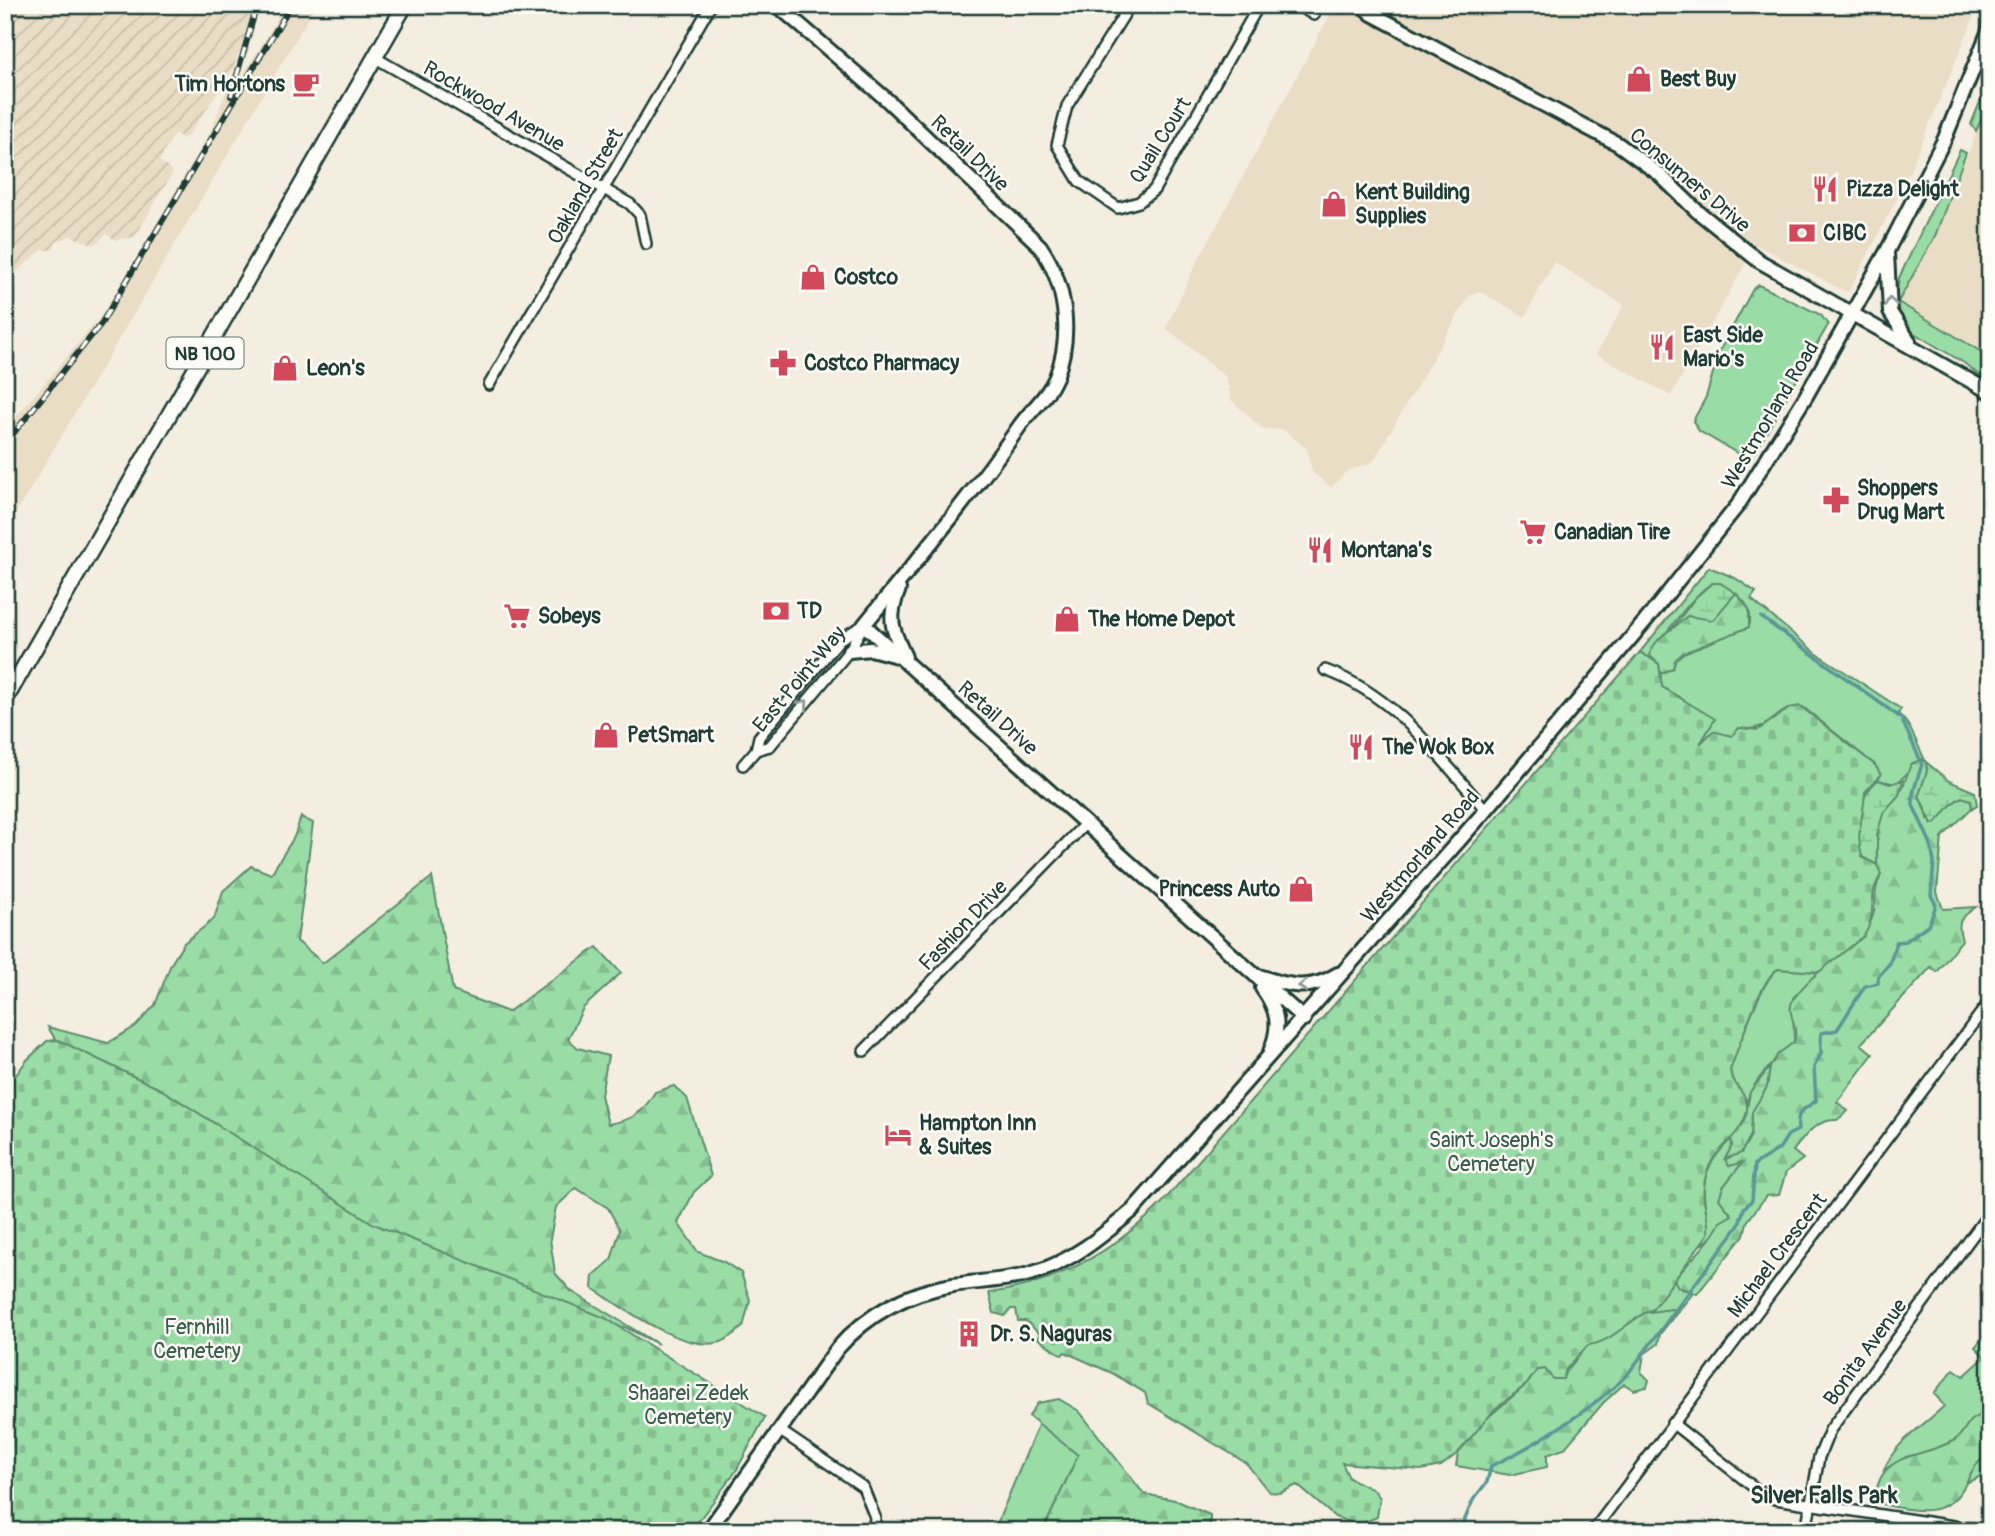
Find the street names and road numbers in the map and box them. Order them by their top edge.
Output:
street label: Rockwood Avenue [418,55,570,158]
street label: Quail Court [1123,91,1198,189]
street label: Retail Drive [925,109,1015,198]
street label: Consumers Drive [1624,122,1756,239]
street label: Oakland Street [541,123,630,249]
street label: Westmorland Road [1716,336,1825,494]
road number: NB 100 [166,338,244,368]
street label: East Point Way [747,621,852,738]
street label: Retail Drive [952,675,1044,762]
street label: Westmorland Road [1355,784,1486,929]
street label: Fashion Drive [913,874,1014,977]
street label: Michael Crescent [1722,1187,1834,1323]
street label: Bonita Avenue [1817,1293,1914,1411]

